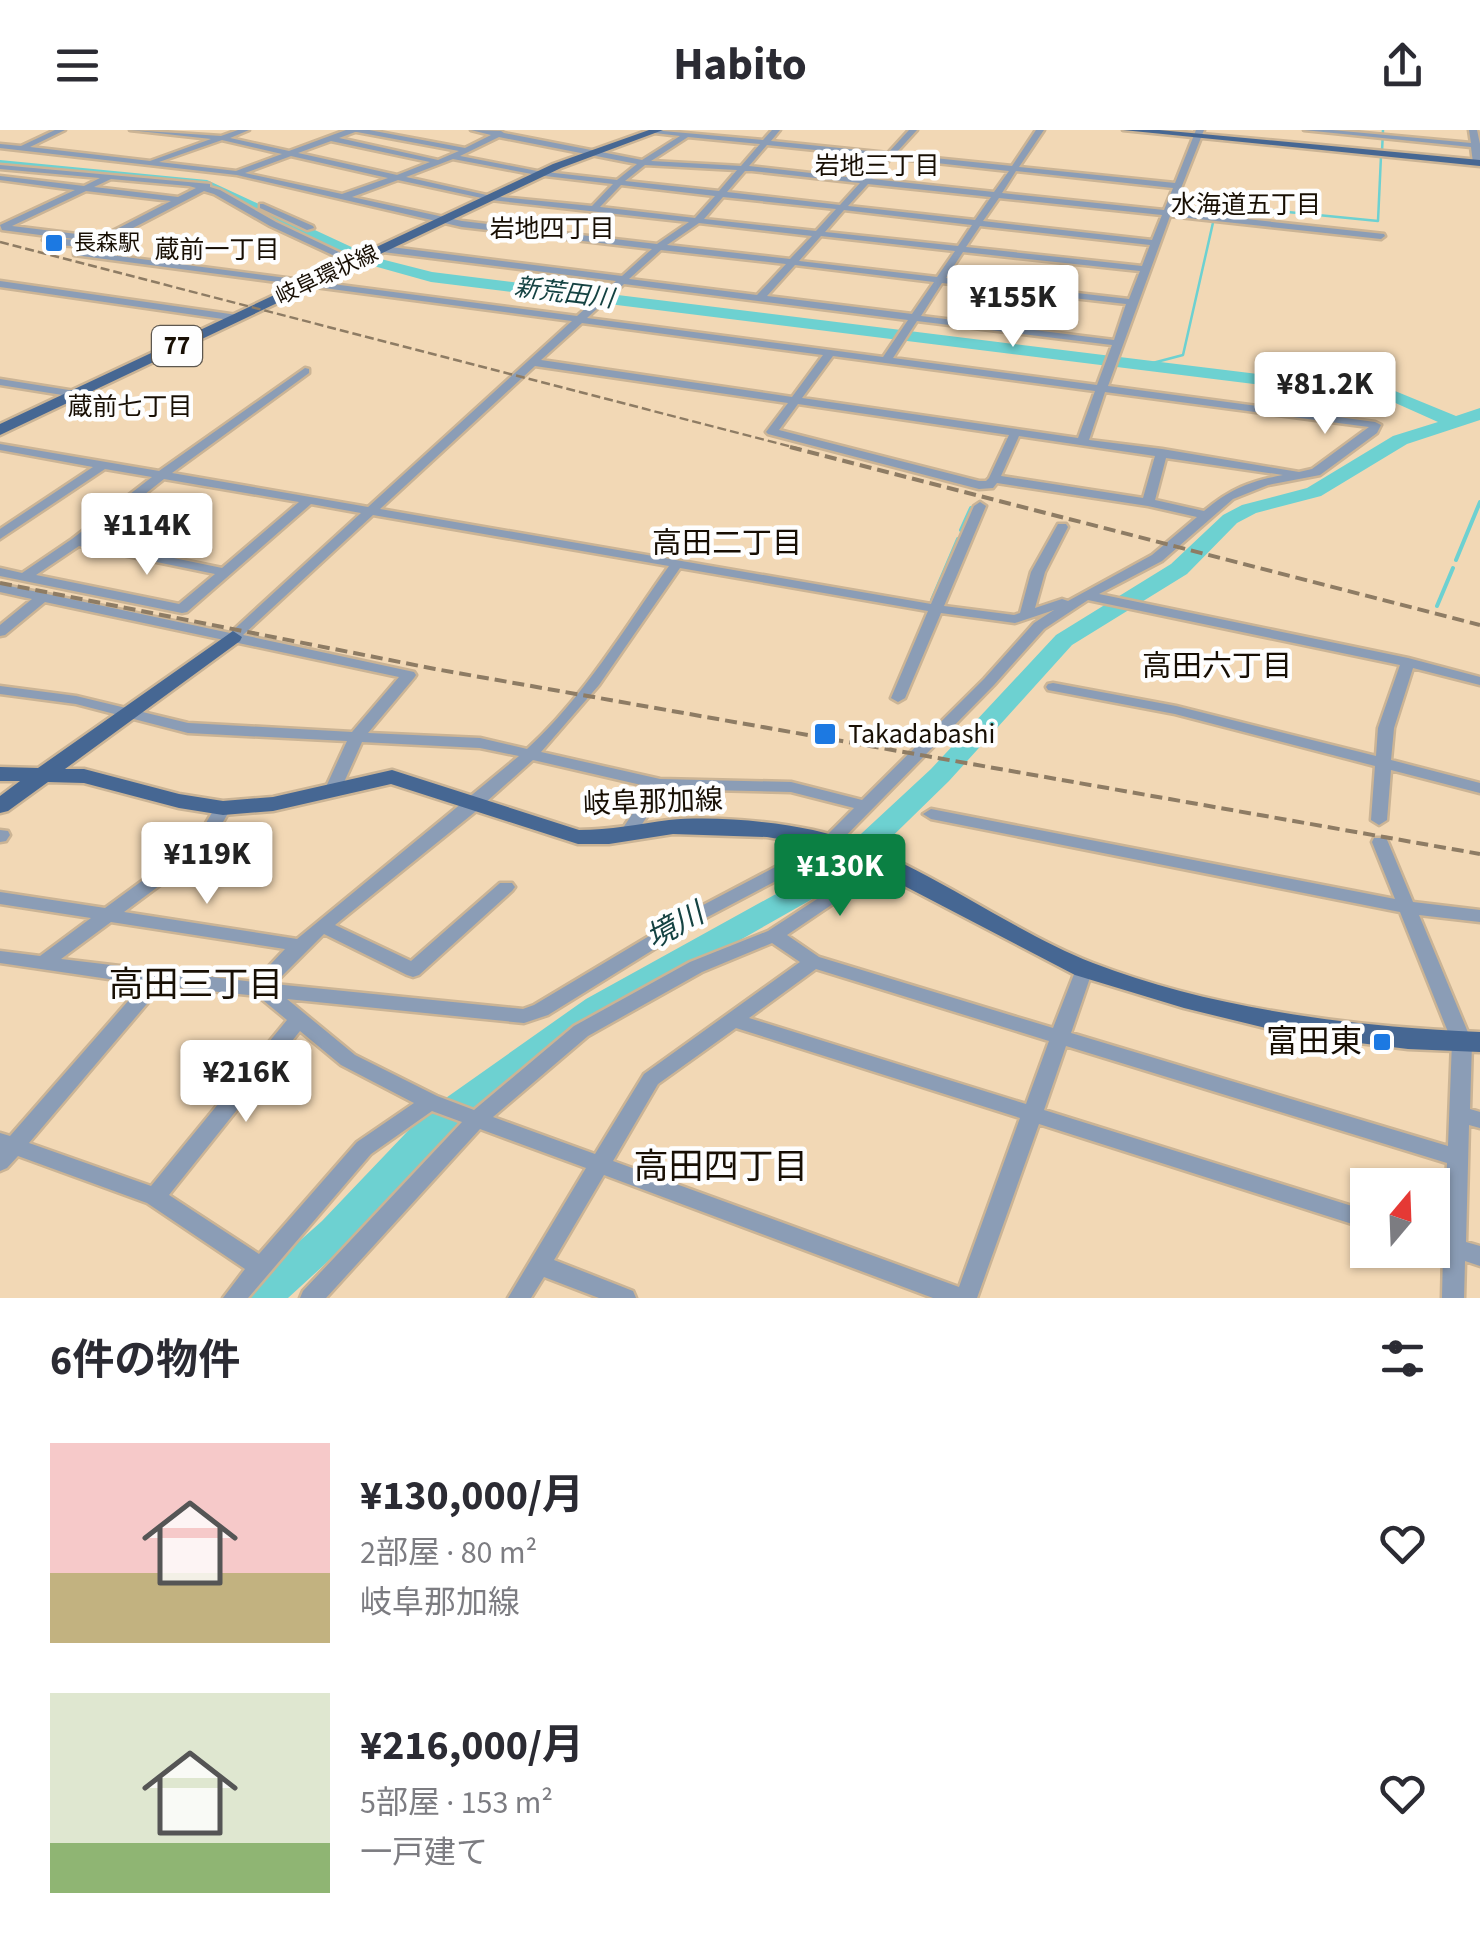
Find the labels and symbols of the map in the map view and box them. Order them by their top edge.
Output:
district label: 岩地三丁目 [814,148,940,184]
district label: 水海道五丁目 [1171,187,1321,223]
district label: 岩地四丁目 [489,211,615,247]
place label: 長森駅 [74,227,140,259]
marker: 長森駅 [43,232,65,254]
district label: 蔵前一丁目 [154,232,280,268]
street label: 岐阜環状線 [270,237,384,313]
pin: ¥155K [943,265,1083,350]
water label: 新荒田川 [512,269,619,317]
road number: 77 [152,326,202,366]
pin: ¥81.2K [1244,352,1406,437]
district label: 蔵前七丁目 [67,389,193,425]
pin: ¥114K [77,493,217,578]
district label: 高田二丁目 [652,522,802,565]
district label: 高田六丁目 [1142,645,1292,688]
place label: Takadabashi [848,714,996,754]
marker: Takadabashi [812,721,838,747]
street label: 岐阜那加線 [582,780,724,824]
pin: ¥119K [137,822,277,907]
pin: ¥130K [770,834,910,919]
water label: 境川 [638,891,714,959]
district label: 高田三丁目 [108,960,284,1010]
place label: 富田東 [1266,1019,1362,1065]
marker: 富田東 [1371,1031,1393,1053]
pin: ¥216K [176,1040,316,1125]
district label: 高田四丁目 [633,1142,809,1192]
north arrow [1350,1168,1450,1268]

